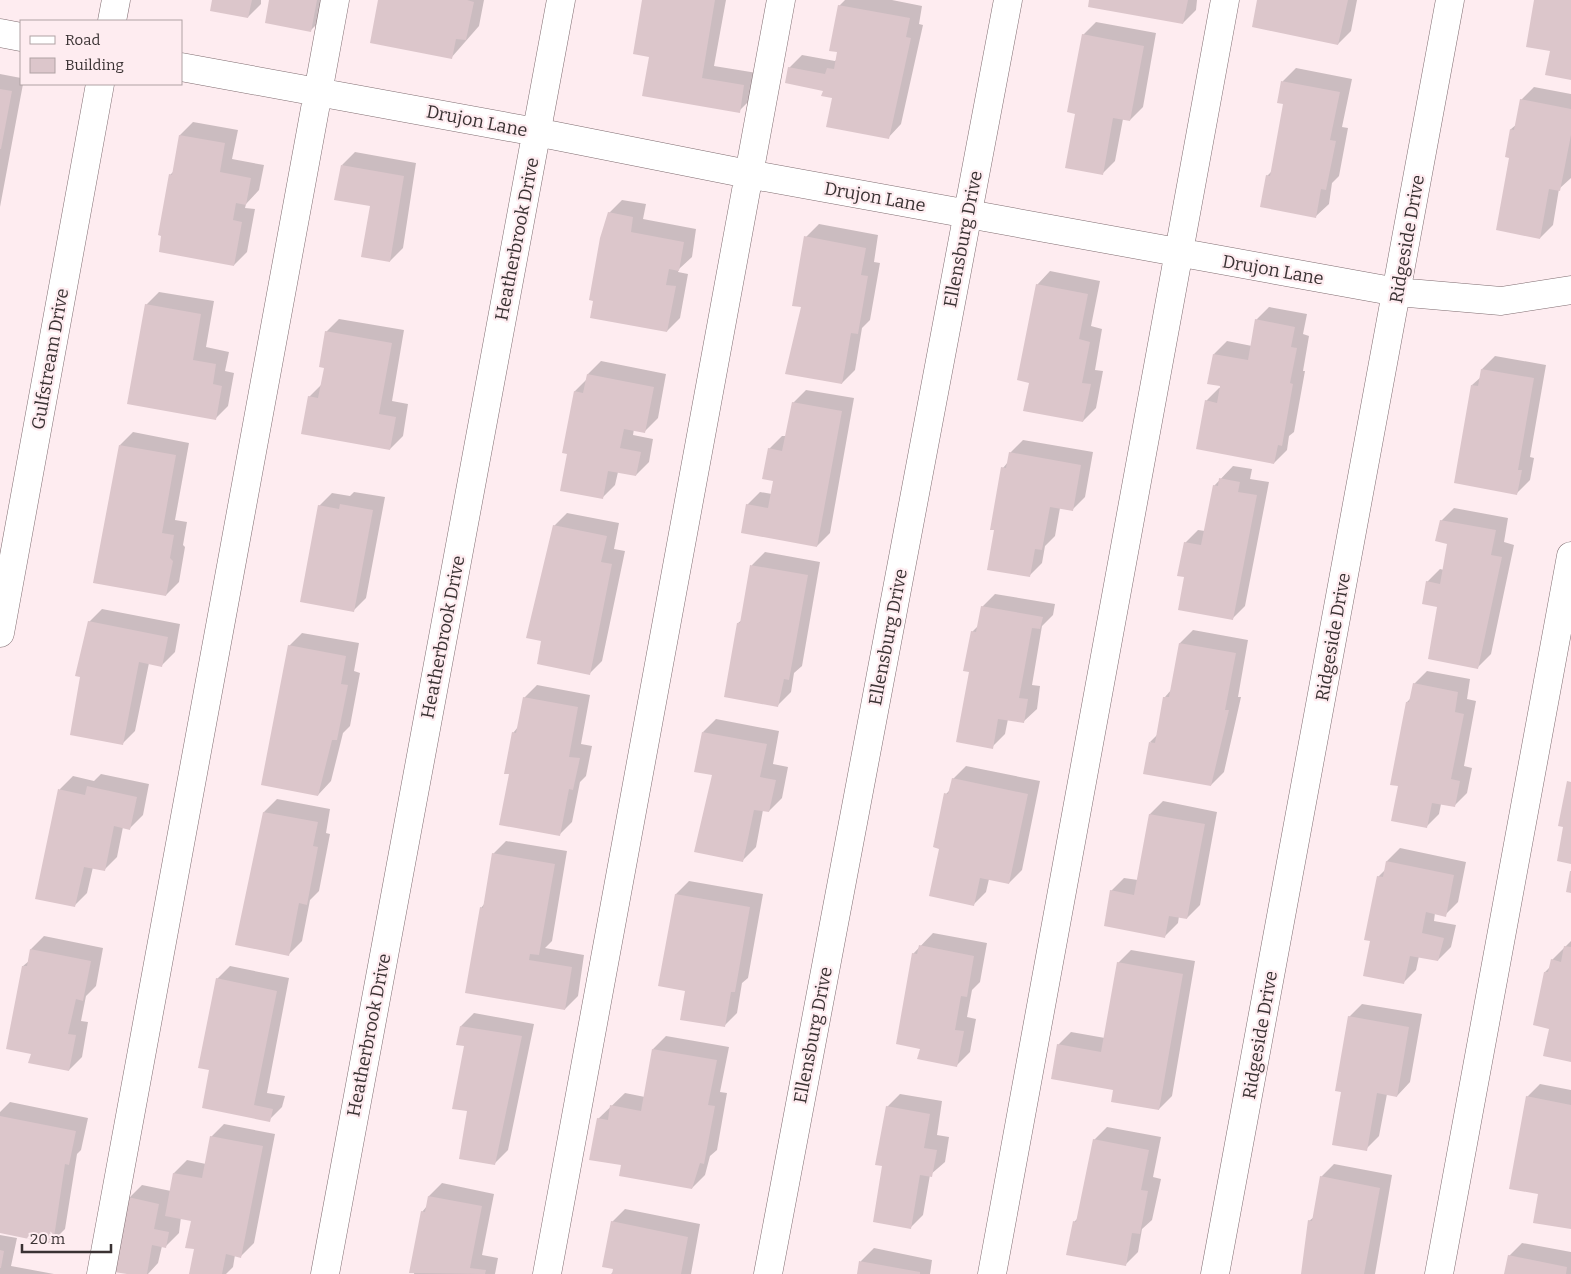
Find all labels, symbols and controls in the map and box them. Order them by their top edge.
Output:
legend [20,20,182,85]
text: Road [65,31,100,49]
text: Building [65,56,124,74]
street label: Drujon Lane [425,100,529,142]
street label: Heatherbrook Drive [490,156,544,322]
street label: Ellensburg Drive [939,169,987,309]
street label: Ridgeside Drive [1385,173,1429,305]
street label: Drujon Lane [823,177,927,217]
street label: Drujon Lane [1221,250,1325,290]
street label: Gulfstream Drive [27,287,73,431]
street label: Heatherbrook Drive [416,554,470,720]
street label: Ellensburg Drive [864,567,912,707]
street label: Ridgeside Drive [1311,571,1355,703]
street label: Heatherbrook Drive [342,952,396,1118]
street label: Ellensburg Drive [789,965,837,1105]
street label: Ridgeside Drive [1238,969,1282,1101]
scale bar [22,1222,111,1254]
text: 20 m [30,1230,66,1248]

